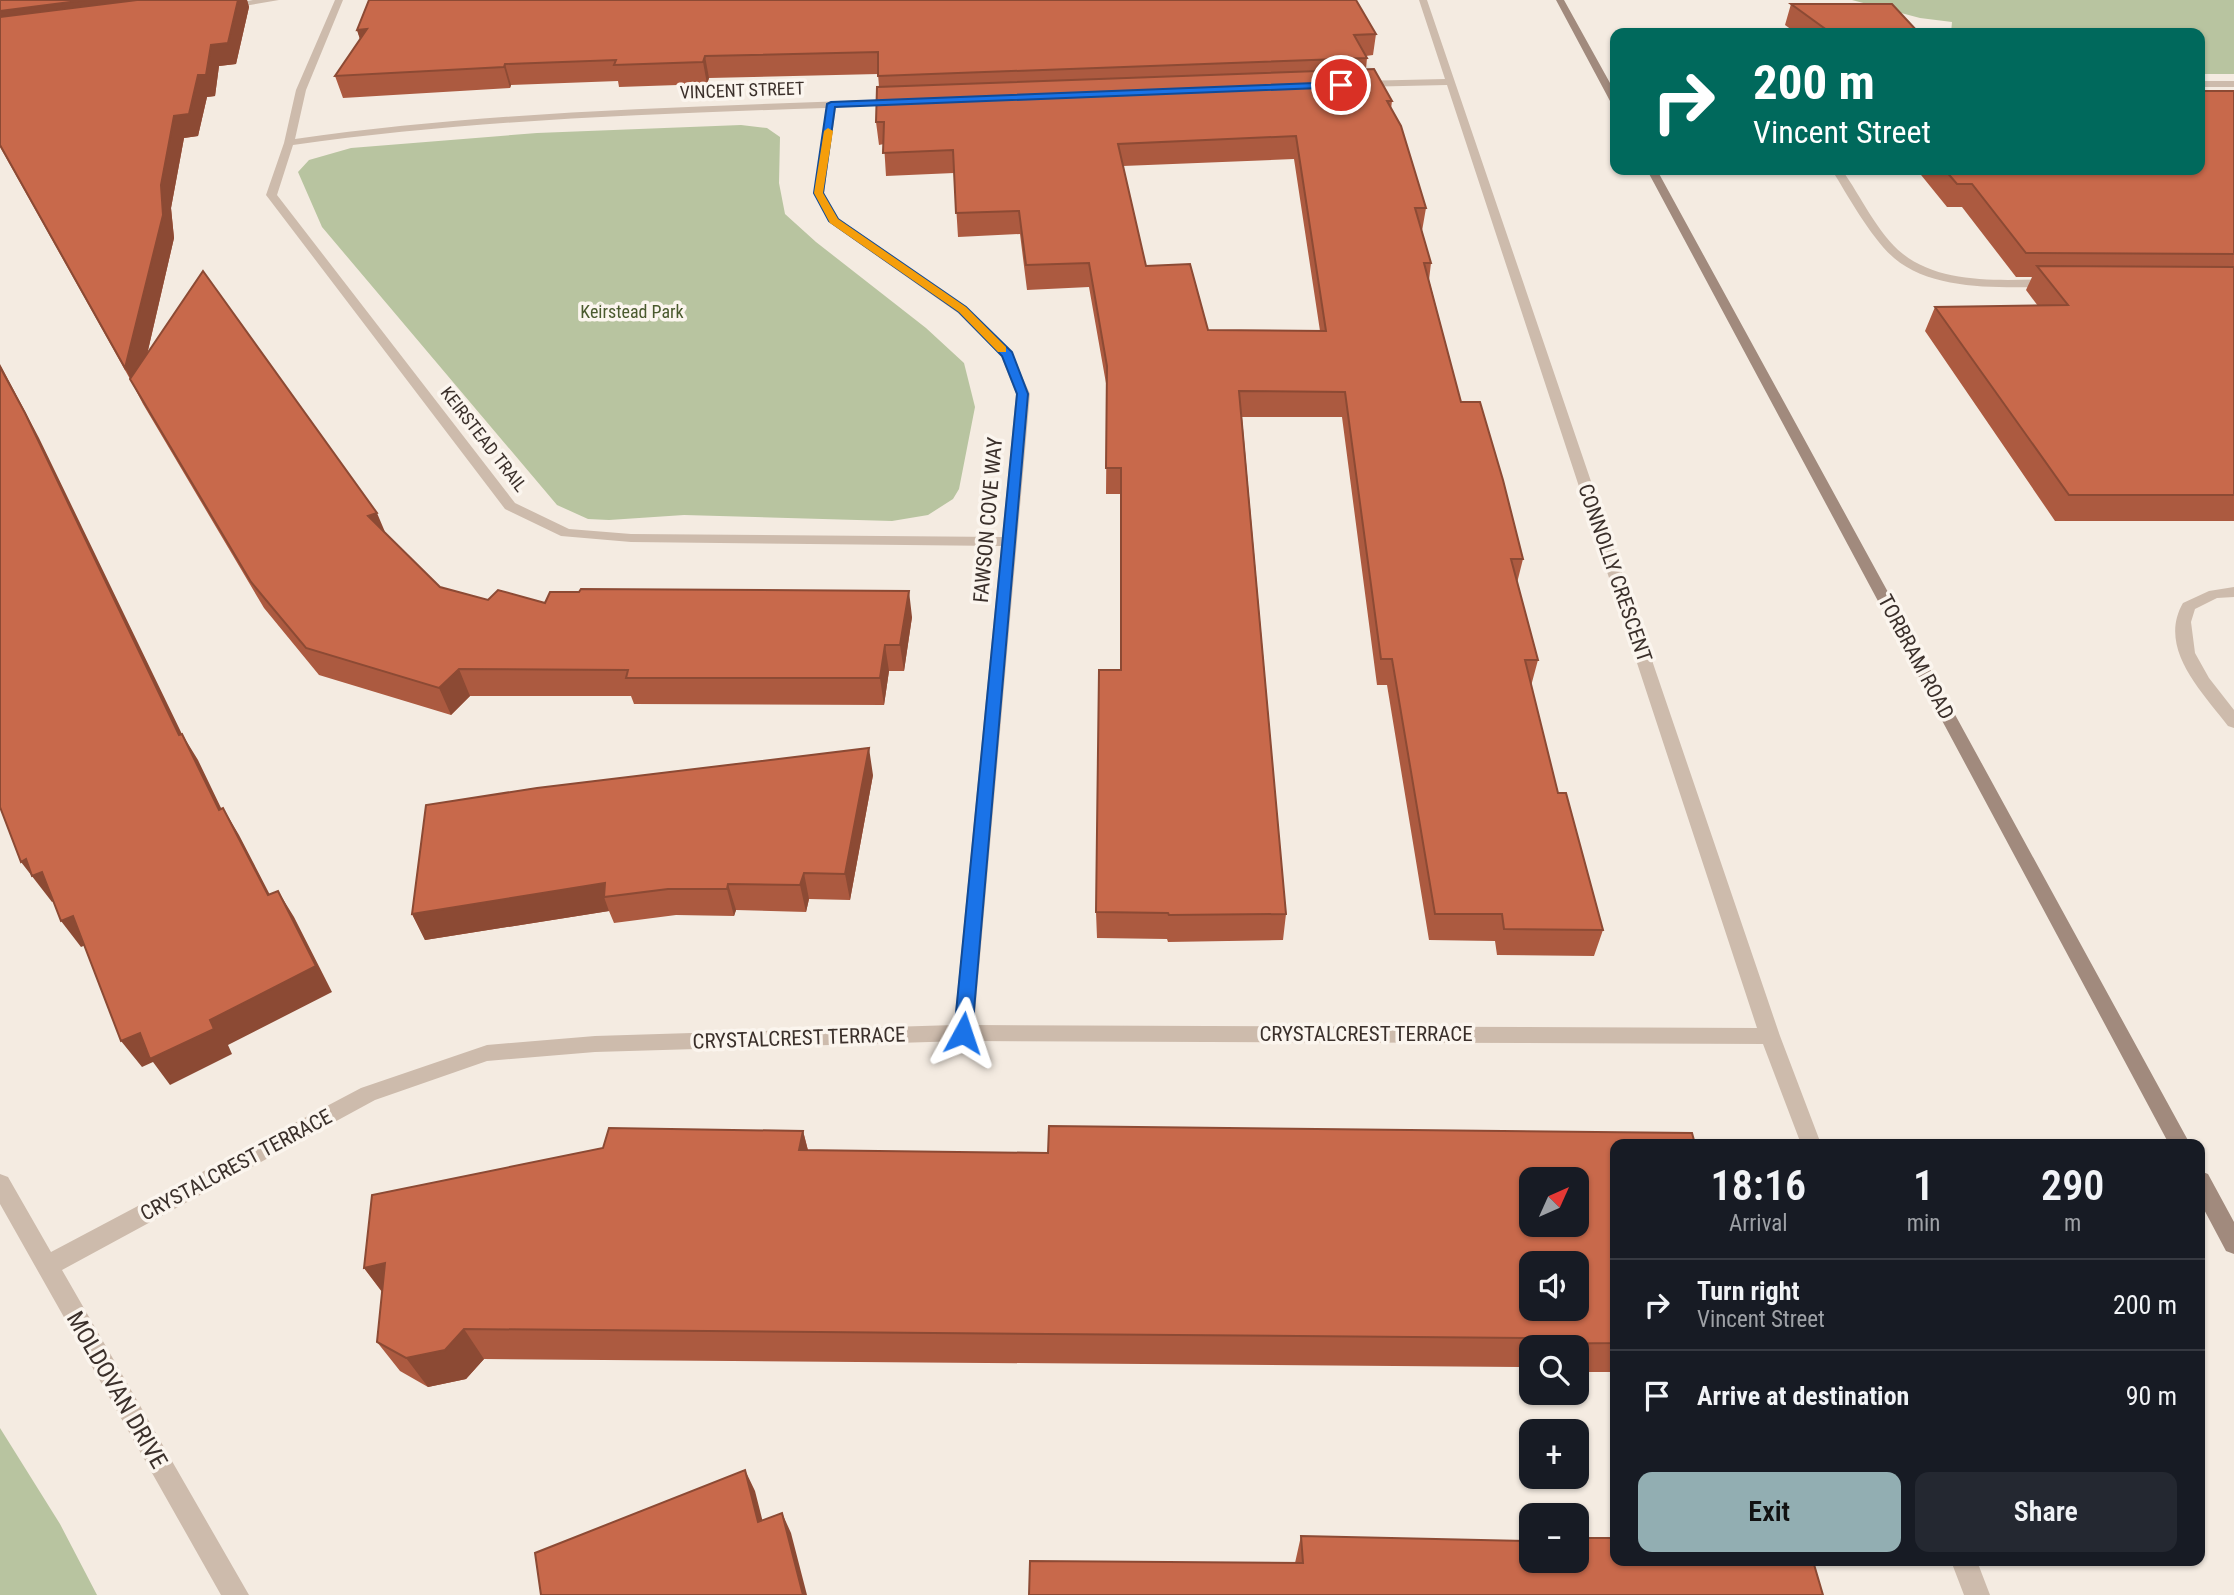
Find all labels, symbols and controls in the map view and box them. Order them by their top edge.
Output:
text: 200 m [1753,54,1875,111]
pin [1311,55,1371,115]
icon: right [1638,56,1729,147]
icon: arrive [1322,66,1360,104]
street label: VINCENT STREET [679,77,805,103]
text: Vincent Street [1753,113,1931,151]
park label: Keirstead Park [580,301,684,322]
street label: KEIRSTEAD TRAIL [437,382,532,496]
street label: FAWSON COVE WAY [969,436,1007,604]
street label: CONNOLLY CRESCENT [1573,481,1657,665]
street label: TORBRAM ROAD [1873,591,1959,723]
position arrow [926,996,1000,1070]
street label: CRYSTALCREST TERRACE [692,1022,906,1054]
street label: CRYSTALCREST TERRACE [1259,1022,1473,1046]
street label: CRYSTALCREST TERRACE [136,1104,336,1226]
text: 18:16 [1711,1161,1806,1210]
text: 1 [1913,1161,1934,1210]
text: 290 [2041,1161,2104,1210]
north arrow [1519,1167,1589,1237]
map controls [1519,1167,1589,1573]
text: Arrival [1729,1210,1788,1237]
text: min [1907,1210,1940,1237]
text: m [2064,1210,2081,1237]
button: sound [1519,1251,1589,1321]
text: Turn right [1697,1276,1799,1306]
icon: right [1638,1286,1676,1324]
text: 200 m [2113,1290,2177,1320]
text: Vincent Street [1697,1306,1825,1333]
street label: MOLDOVAN DRIVE [61,1307,173,1473]
button: search [1519,1335,1589,1405]
icon: arrive [1638,1377,1676,1415]
text: Arrive at destination [1697,1381,1909,1411]
text: 90 m [2126,1381,2177,1411]
button: + [1519,1419,1589,1489]
button: Exit [1638,1472,1901,1552]
button: Share [1915,1472,2177,1552]
button: − [1519,1503,1589,1573]

